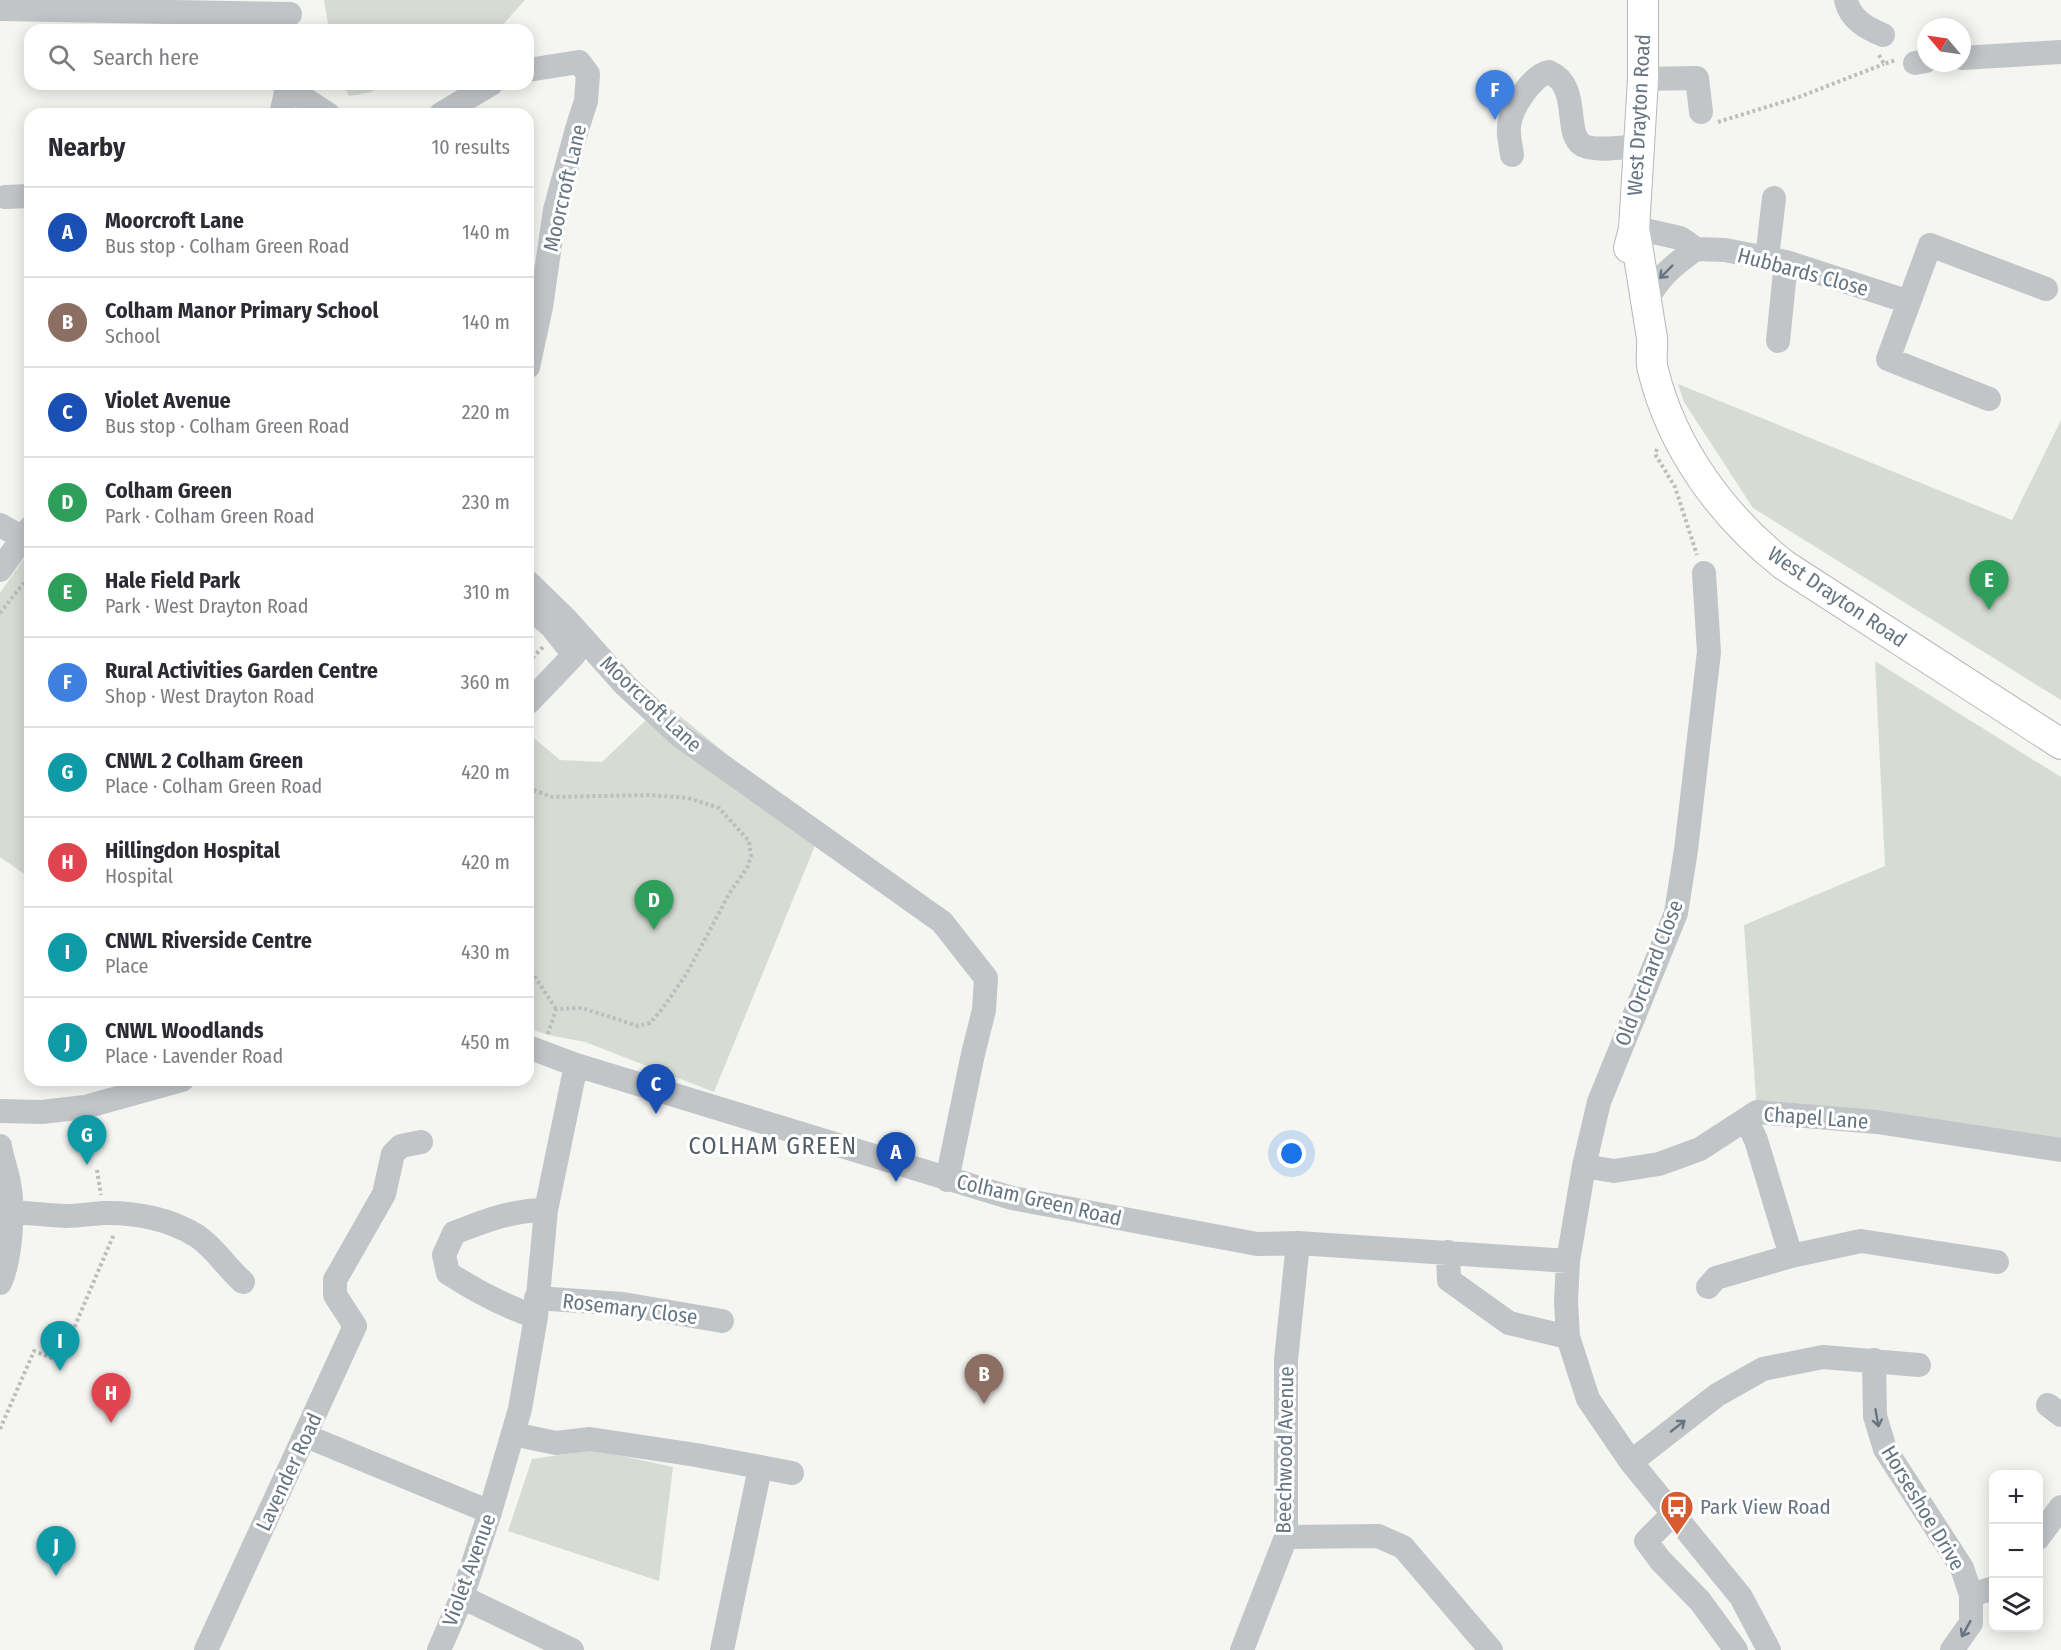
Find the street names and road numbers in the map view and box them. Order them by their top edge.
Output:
street label: West Drayton Road [1622,33,1656,197]
street label: Moorcroft Lane [538,122,592,254]
street label: Hubbards Close [1735,242,1871,302]
street label: West Drayton Road [1763,541,1911,653]
street label: Moorcroft Lane [595,650,707,758]
street label: Old Orchard Close [1609,896,1689,1050]
street label: Chapel Lane [1763,1101,1869,1135]
street label: Colham Green Road [954,1168,1124,1232]
street label: Rosemary Close [561,1288,699,1330]
street label: Beechwood Avenue [1271,1366,1299,1534]
street label: Lavender Road [250,1409,328,1535]
street label: Horseshoe Drive [1876,1441,1970,1575]
street label: Violet Avenue [437,1510,501,1630]

